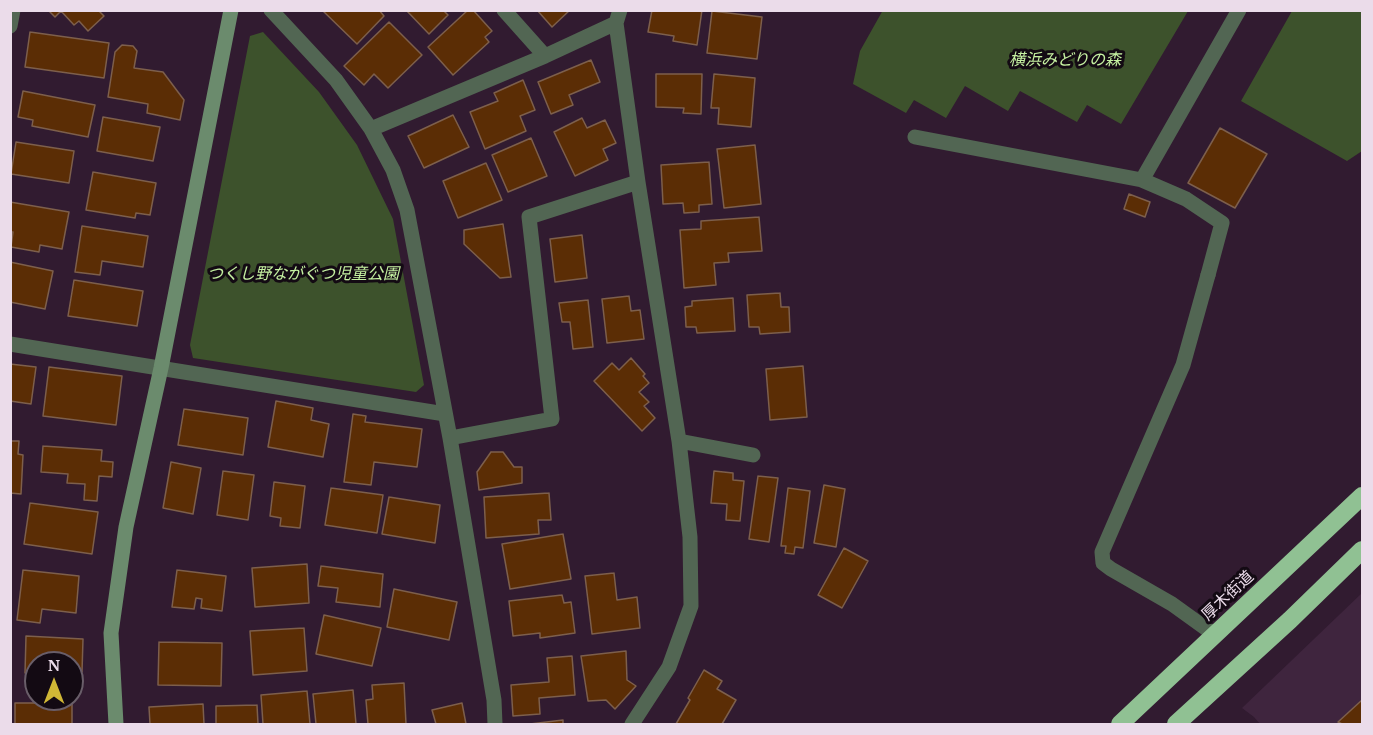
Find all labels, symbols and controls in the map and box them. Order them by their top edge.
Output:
park label: 横浜みどりの森 [1009,50,1121,70]
park label: つくし野ながぐつ児童公園 [207,264,399,284]
street label: 厚木街道 [1198,567,1258,625]
north arrow [24,651,84,711]
text: N [48,654,60,676]

